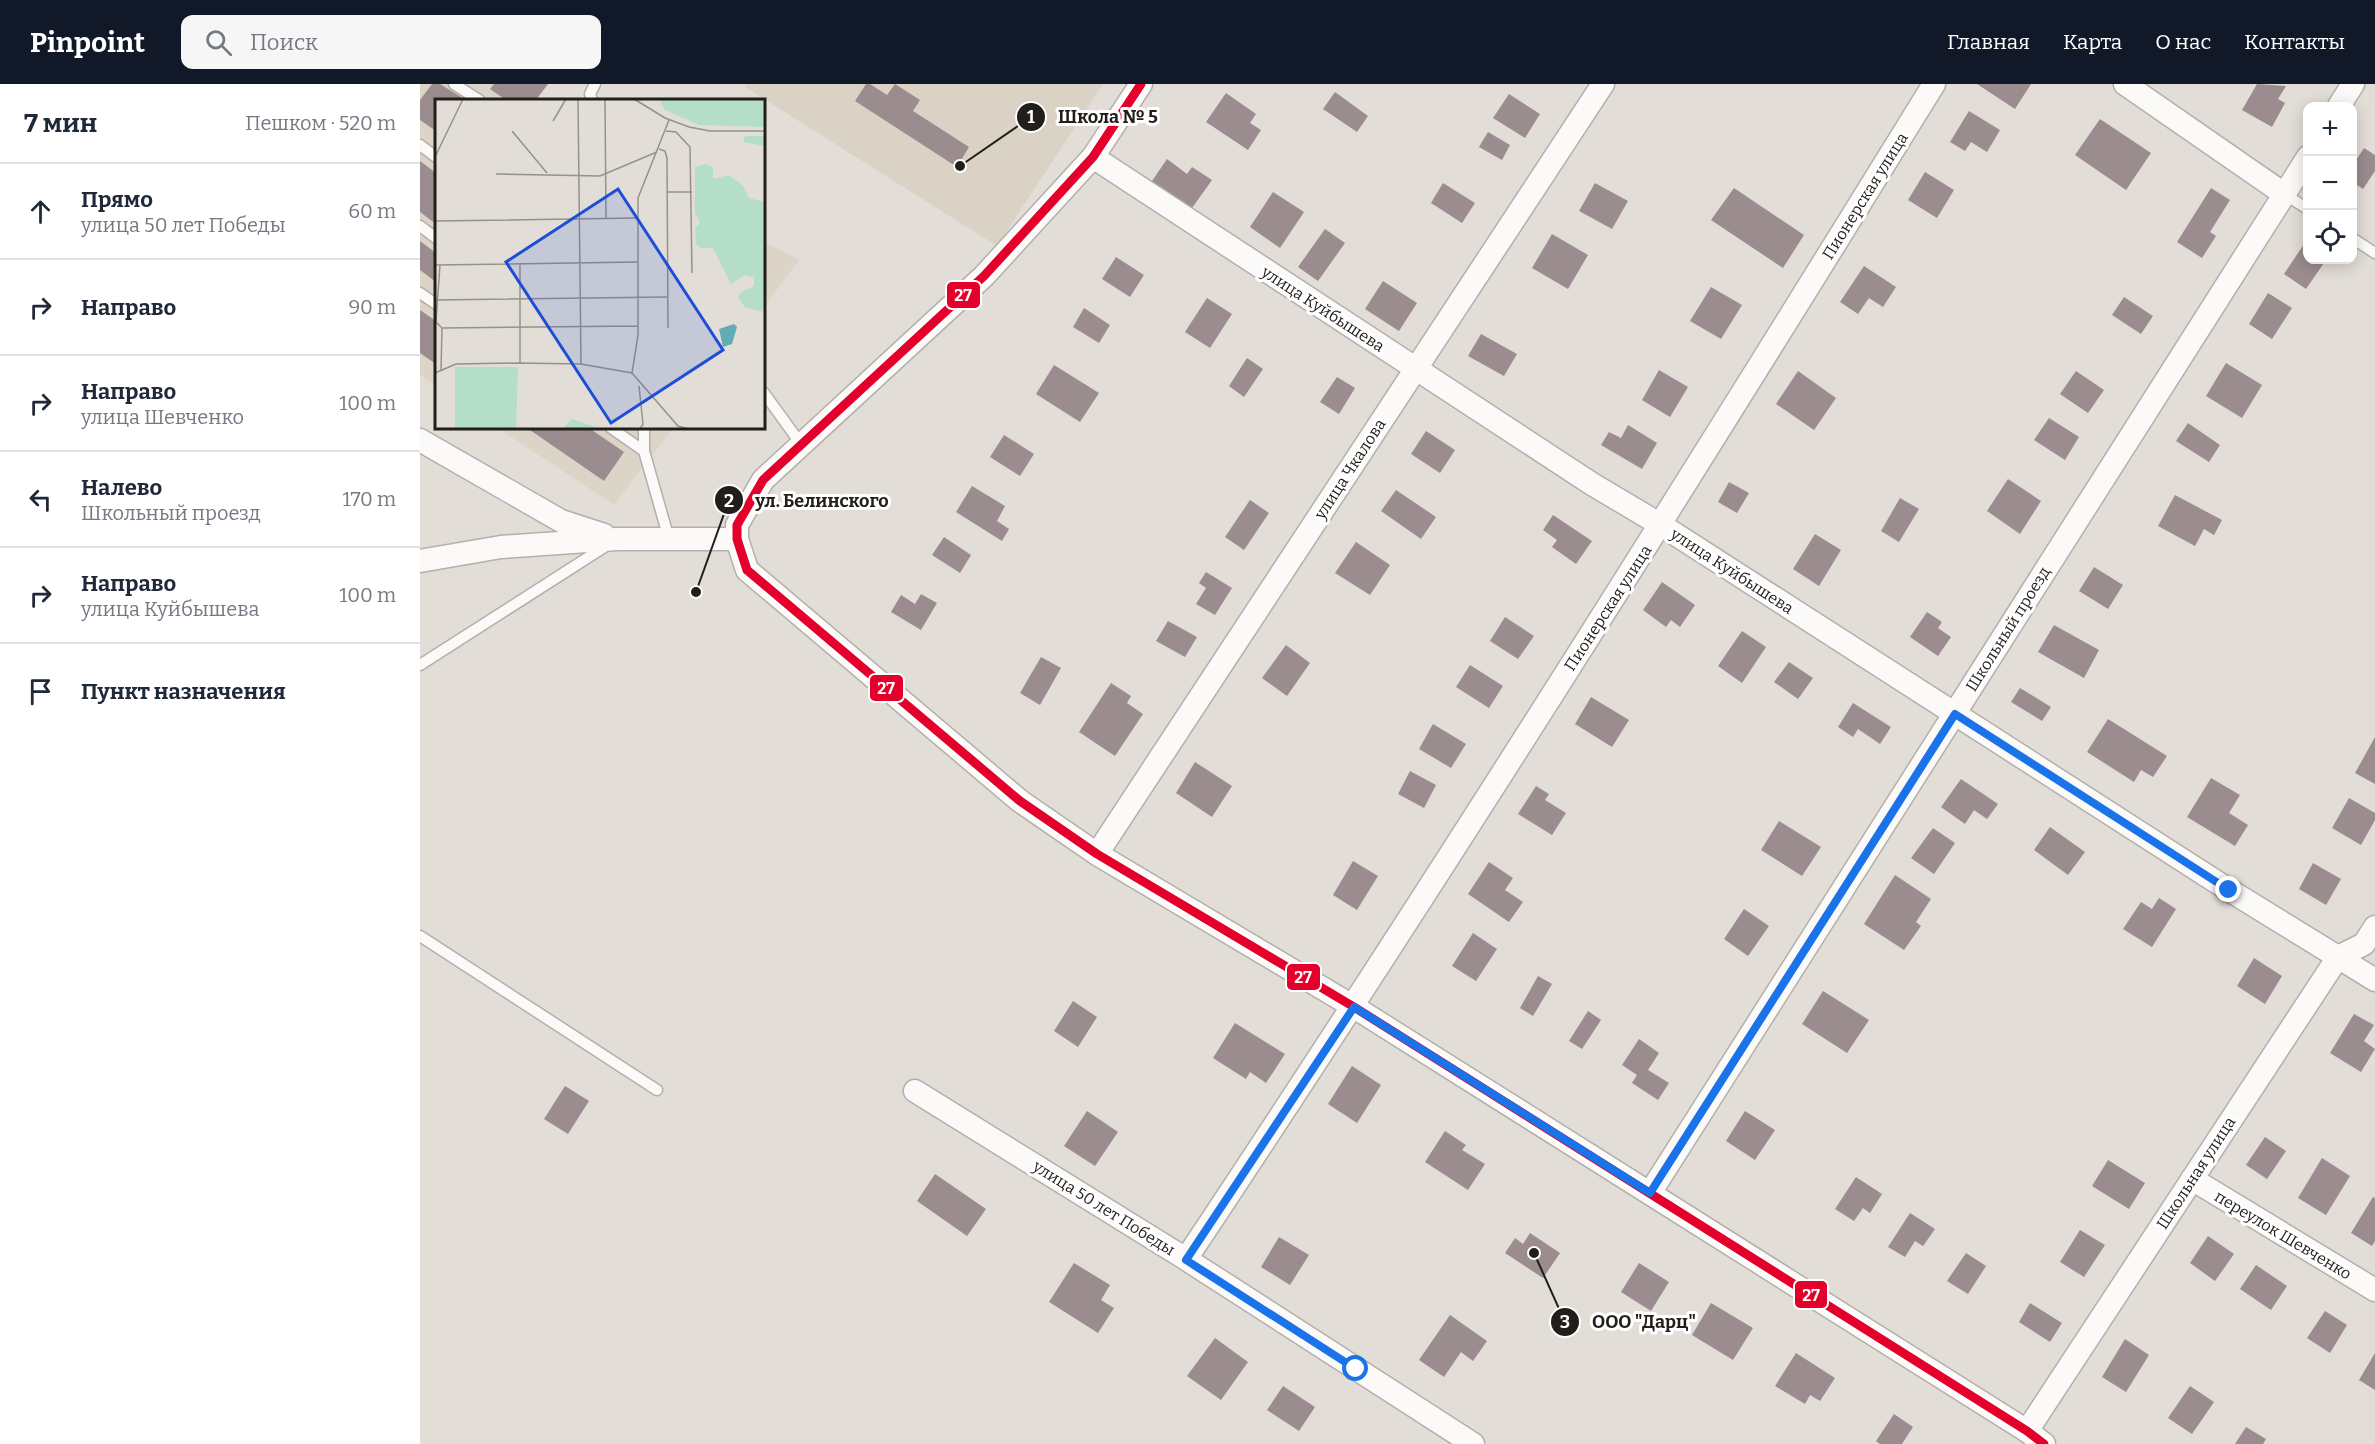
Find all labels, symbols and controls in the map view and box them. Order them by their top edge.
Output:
search box [181,15,601,69]
text: Pinpoint [30,26,145,59]
icon: search [202,26,235,59]
text: Поиск [250,29,318,56]
text: Главная [1947,29,2030,55]
text: Карта [2063,29,2122,55]
text: О нас [2155,29,2211,55]
text: Контакты [2244,29,2345,55]
inset map [435,99,765,429]
callout: Школа № 5 [1016,99,1170,135]
map controls [2303,102,2357,264]
button: + [2303,102,2357,156]
text: 1 [1027,106,1035,128]
text: Школа № 5 [1058,106,1158,128]
text: 7 мин [24,108,97,139]
text: Пешком · 520 m [245,111,396,135]
street label: Пионерская улица [1818,129,1912,263]
button: − [2303,156,2357,210]
text: Прямо [81,186,153,213]
icon: ahead [24,195,57,228]
text: 60 m [348,199,396,223]
button: locate [2303,210,2357,264]
text: улица 50 лет Победы [81,213,286,237]
street label: улица Куйбышева [1257,262,1388,356]
line badge: 27 [946,281,981,309]
text: 27 [954,286,972,305]
icon: right [24,291,57,324]
text: Направо [81,294,176,321]
text: 90 m [348,295,396,319]
text: Направо [81,378,176,405]
icon: right [24,387,57,420]
text: 100 m [339,391,396,415]
text: улица Шевченко [81,405,244,429]
street label: улица Чкалова [1310,415,1390,524]
text: Налево [81,474,162,501]
callout: ул. Белинского [714,482,901,518]
icon: left [24,483,57,516]
text: 170 m [343,487,396,511]
text: 2 [724,490,734,512]
text: ул. Белинского [754,490,889,512]
text: Школьный проезд [81,501,261,525]
street label: улица Куйбышева [1666,524,1797,618]
street label: Пионерская улица [1560,541,1656,674]
street label: Школьный проезд [1962,563,2054,695]
text: Направо [81,570,176,597]
icon: right [24,579,57,612]
text: 100 m [339,583,396,607]
text: улица Куйбышева [81,597,259,621]
line badge: 27 [869,674,904,702]
icon: arrive [24,675,57,708]
text: Пункт назначения [81,678,286,705]
text: 27 [877,679,895,698]
route end [2215,876,2241,902]
line badge: 27 [1286,963,1321,991]
text: 27 [1294,968,1312,987]
street label: Школьная улица [2153,1113,2240,1233]
street label: улица 50 лет Победы [1029,1156,1179,1260]
street label: переулок Шевченко [2211,1187,2355,1283]
line badge: 27 [1794,1280,1828,1309]
text: 27 [1802,1286,1820,1305]
callout: ООО "Дарц" [1550,1304,1708,1340]
text: 3 [1560,1311,1570,1333]
text: ООО "Дарц" [1592,1311,1696,1333]
route start [1342,1355,1368,1381]

